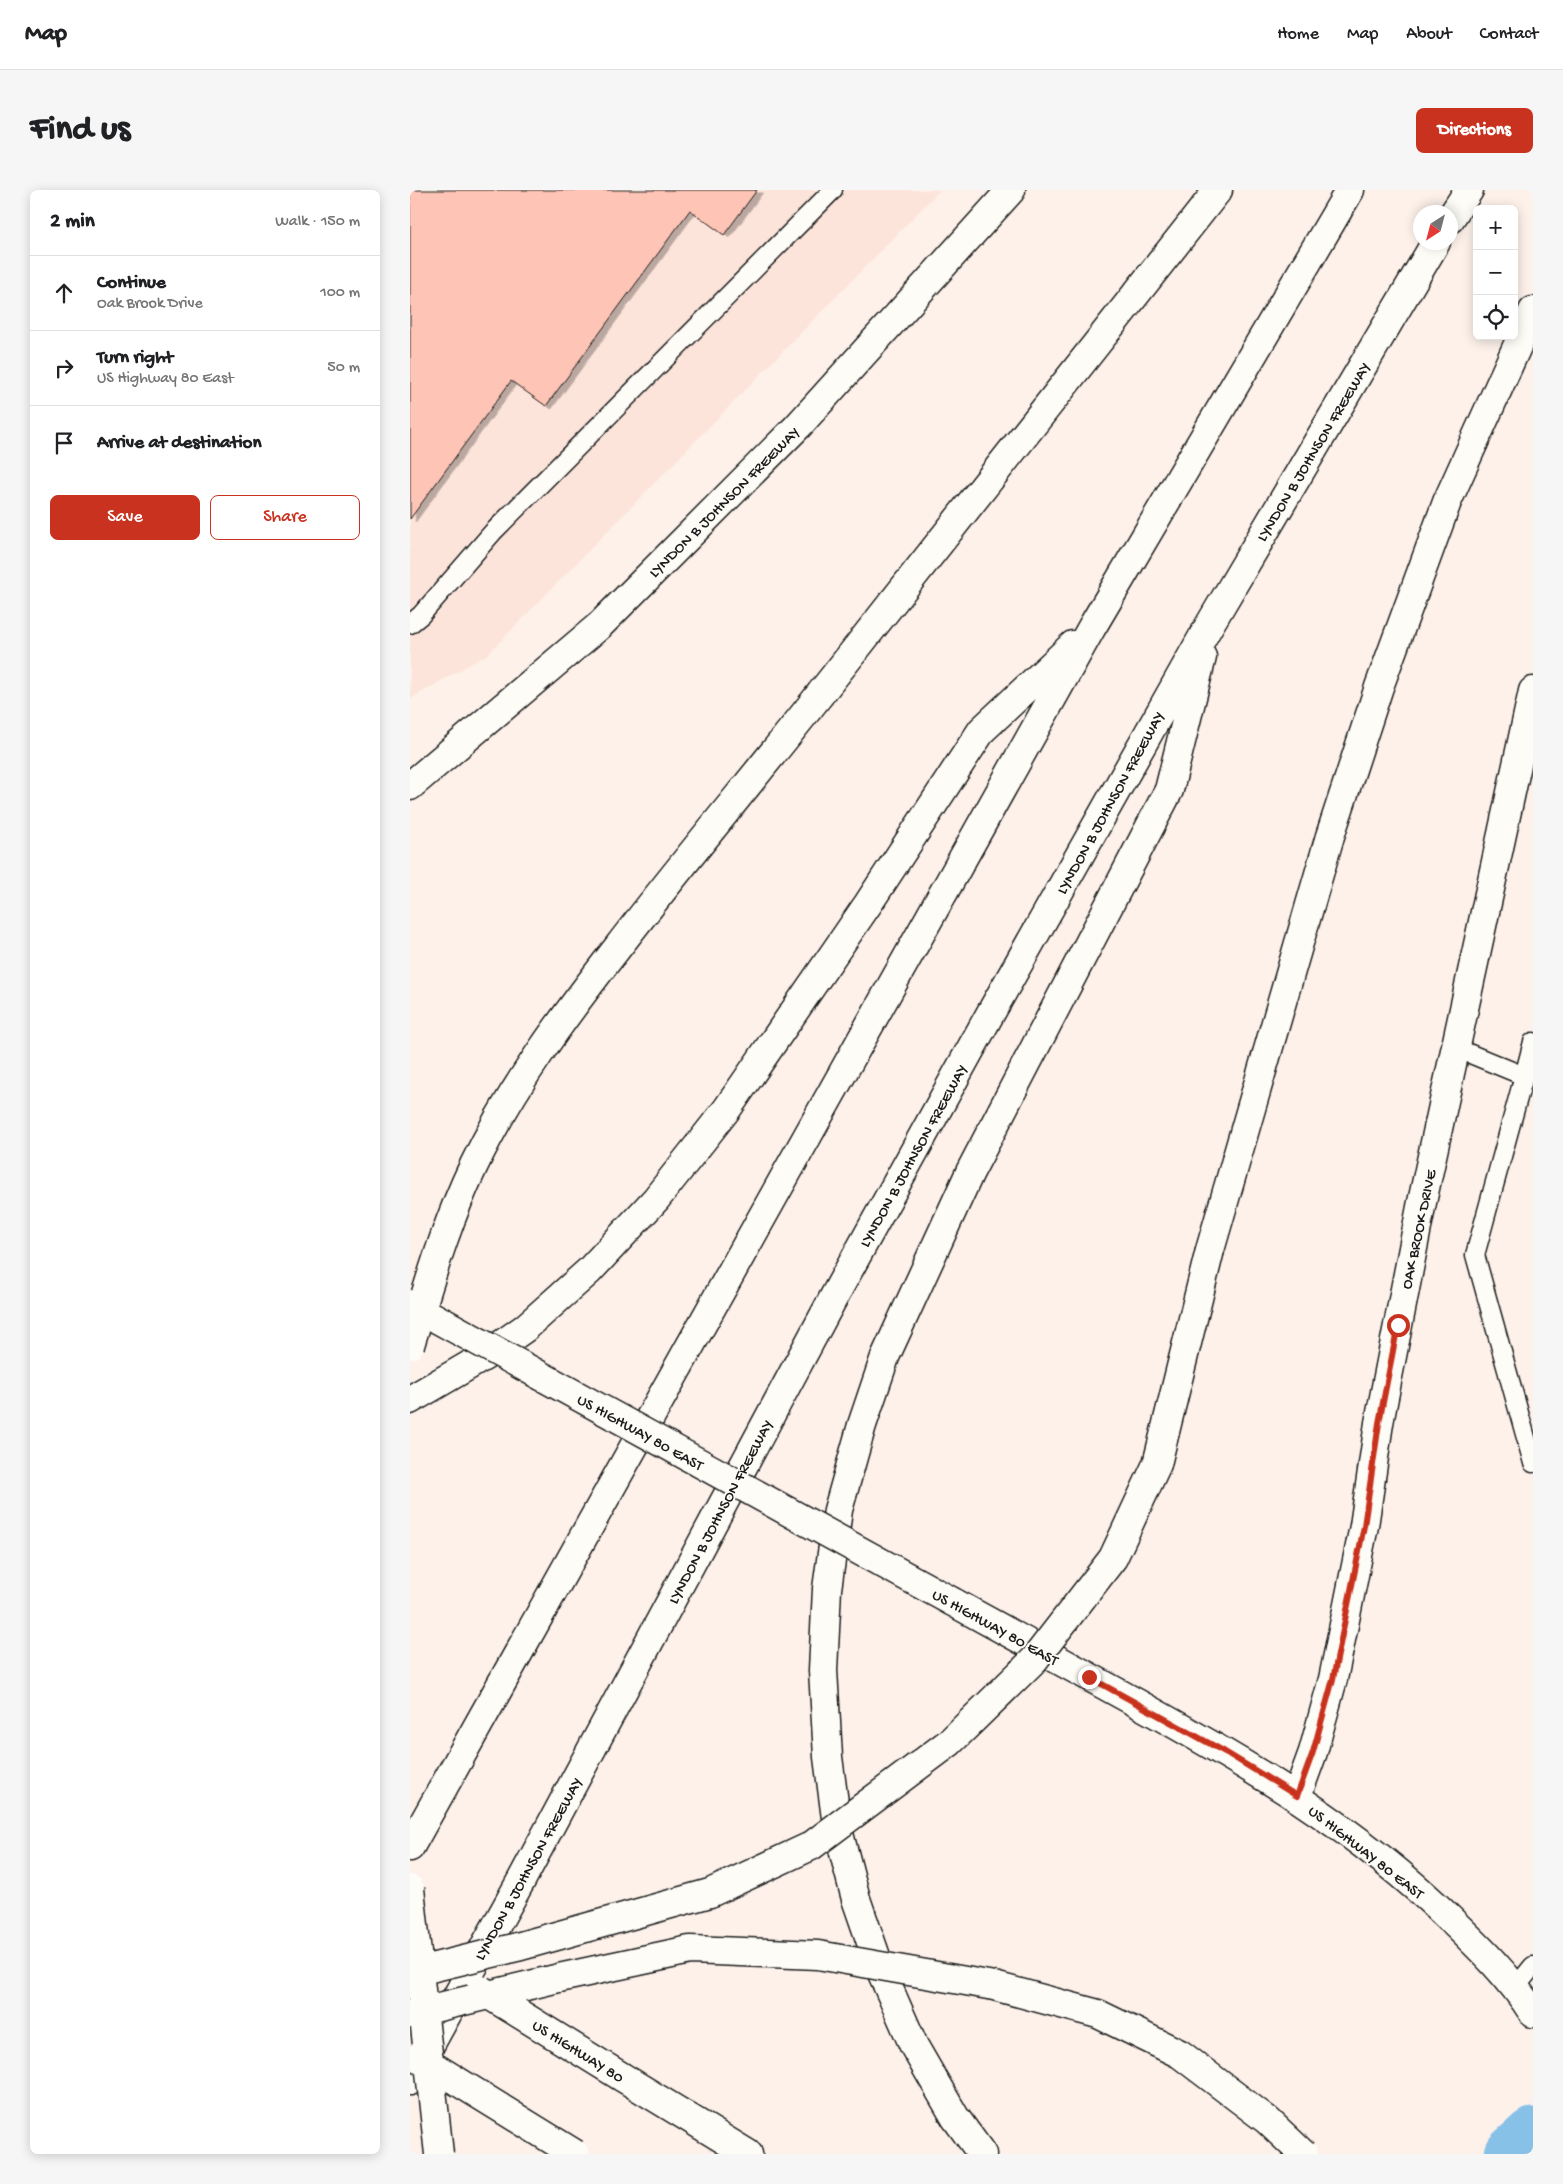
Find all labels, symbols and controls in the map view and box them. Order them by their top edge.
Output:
text: Map [25,20,67,49]
text: Home [1277,24,1319,45]
text: Map [1347,24,1378,45]
text: About [1406,24,1452,45]
text: Contact [1480,24,1538,45]
button: Directions [1416,108,1533,153]
text: Find us [30,110,130,151]
north arrow [1413,205,1458,250]
map controls [1473,205,1518,340]
button: + [1473,205,1518,250]
text: 2 min [50,210,95,235]
text: Walk · 150 m [275,213,360,232]
button: − [1473,250,1518,295]
text: Continue [97,272,166,295]
icon: ahead [50,279,78,307]
text: 100 m [320,284,360,303]
text: Oak Brook Drive [97,295,203,314]
button: locate [1473,295,1518,340]
text: Turn right [97,347,173,370]
icon: right [50,354,78,382]
text: 50 m [327,359,360,378]
street label: LYNDON B JOHNSON FREEWAY [1254,360,1376,546]
text: US Highway 80 East [97,370,234,389]
street label: LYNDON B JOHNSON FREEWAY [646,424,805,583]
icon: arrive [50,429,78,457]
text: Arrive at destination [97,432,261,455]
button: Save [50,495,200,540]
button: Share [210,495,360,540]
street label: LYNDON B JOHNSON FREEWAY [1054,709,1170,898]
street label: LYNDON B JOHNSON FREEWAY [857,1062,973,1251]
street label: OAK BROOK DRIVE [1398,1167,1443,1291]
route start [1387,1314,1410,1337]
street label: US HIGHWAY 80 EAST [573,1391,707,1477]
street label: LYNDON B JOHNSON FREEWAY [665,1417,779,1608]
street label: US HIGHWAY 80 EAST [928,1586,1062,1672]
route end [1078,1666,1101,1689]
street label: LYNDON B JOHNSON FREEWAY [472,1775,588,1964]
street label: US HIGHWAY 80 EAST [1303,1803,1427,1905]
street label: US HIGHWAY 80 [528,2017,627,2089]

